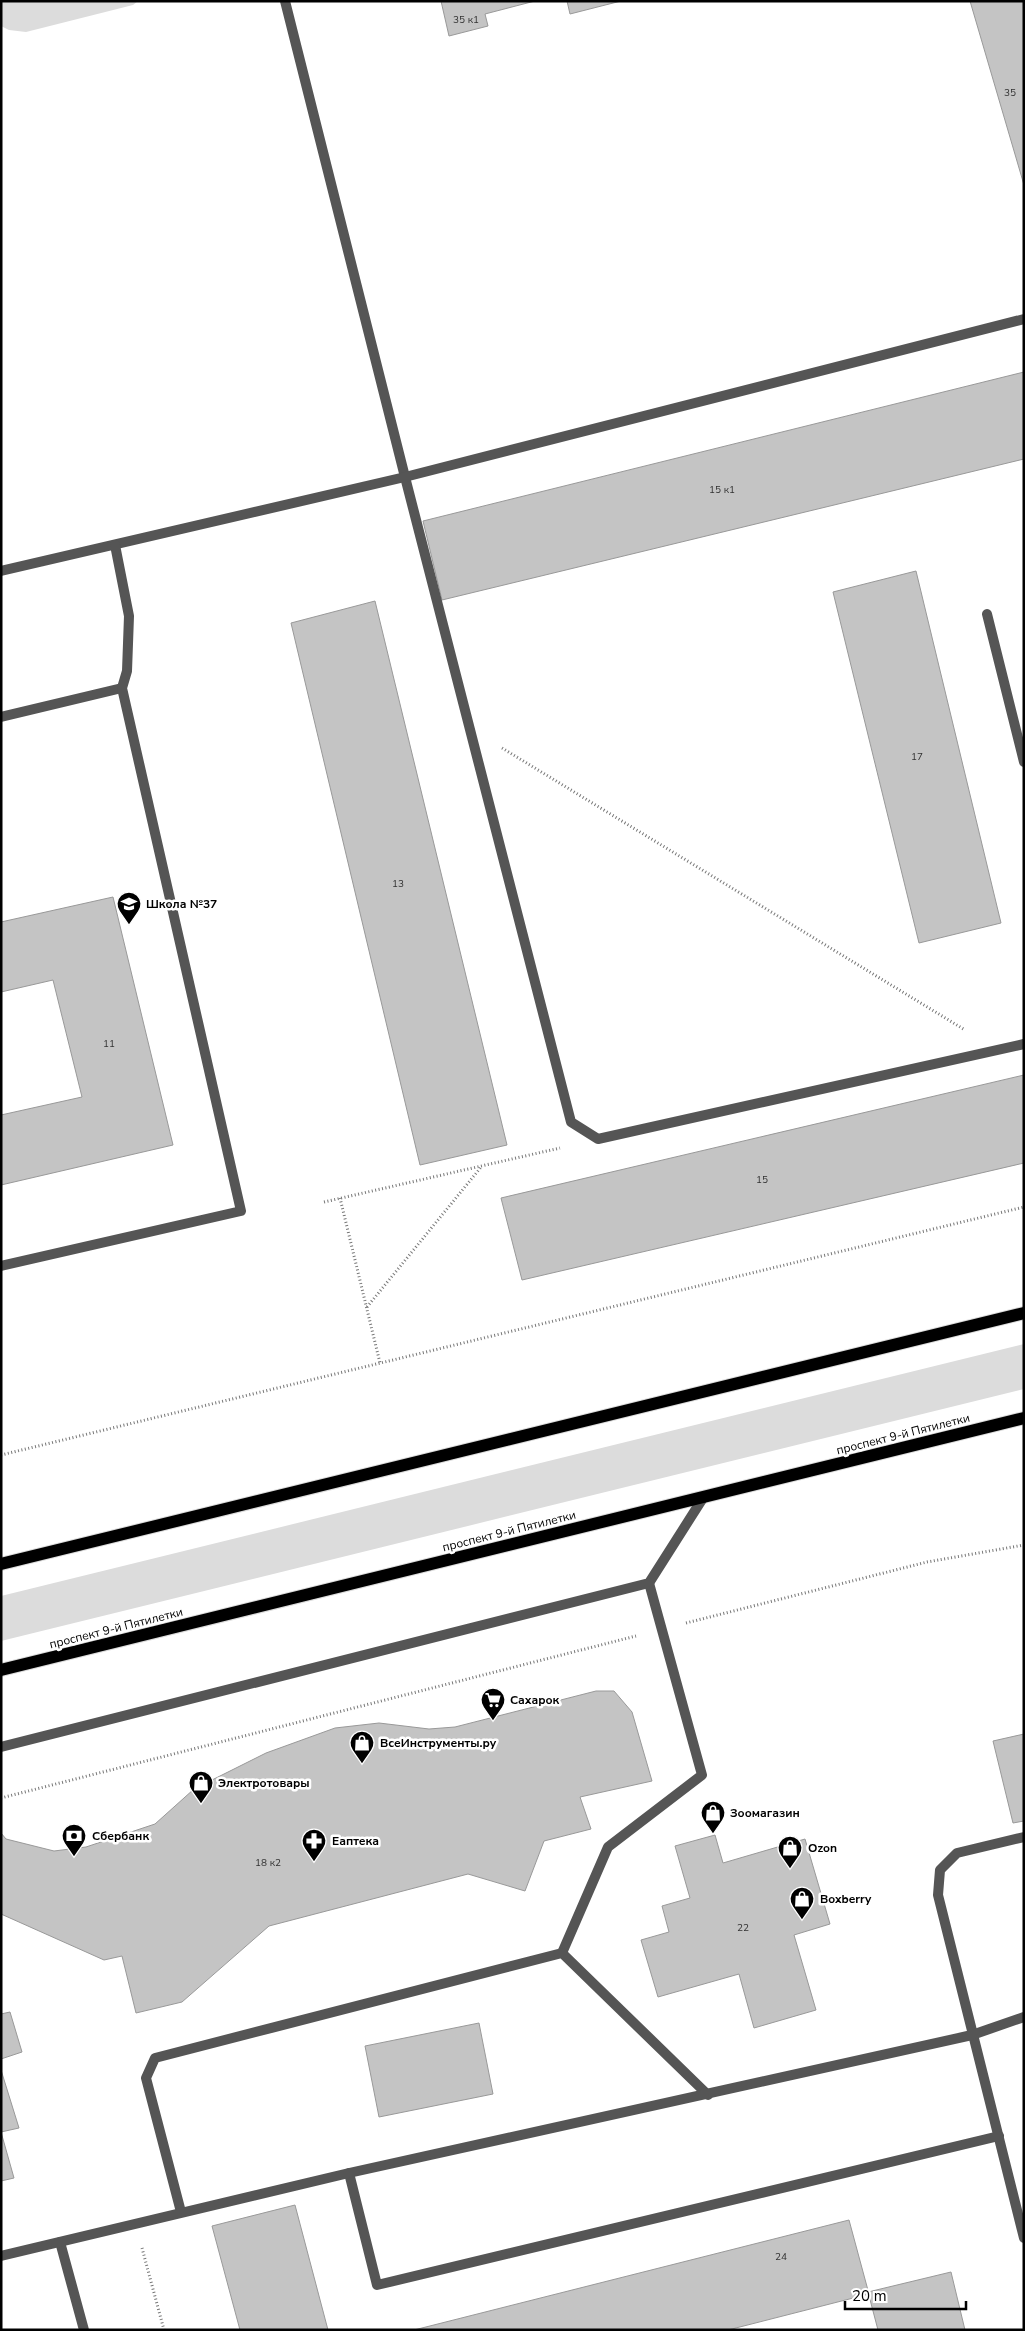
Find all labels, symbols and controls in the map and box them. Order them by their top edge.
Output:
house number: 35 к1 [453,13,479,27]
house number: 35 [1004,86,1016,100]
house number: 15 к1 [709,483,735,497]
house number: 17 [911,750,923,764]
house number: 13 [392,877,404,891]
school or university icon: Школа №37 [116,891,142,925]
place label: Школа №37 [146,896,217,912]
house number: 11 [103,1037,115,1051]
house number: 15 [756,1173,768,1187]
street label: проспект 9-й Пятилетки [835,1410,971,1458]
street label: проспект 9-й Пятилетки [441,1507,577,1555]
street label: проспект 9-й Пятилетки [48,1604,184,1652]
supermarket icon: Сахарок [480,1687,506,1721]
place label: Сахарок [510,1692,560,1708]
shop icon: ВсеИнструменты.ру [349,1730,375,1764]
place label: ВсеИнструменты.ру [380,1735,497,1751]
shop icon: Электротовары [188,1770,214,1804]
place label: Электротовары [218,1775,310,1791]
shop icon: Зоомагазин [700,1800,726,1834]
place label: Зоомагазин [730,1805,800,1821]
bank icon: Сбербанк [61,1823,87,1857]
place label: Сбербанк [92,1828,149,1844]
pharmacy icon: Еаптека [301,1828,327,1862]
place label: Еаптека [332,1833,379,1849]
shop icon: Ozon [777,1835,803,1869]
place label: Ozon [808,1840,837,1856]
house number: 18 к2 [255,1856,281,1870]
shop icon: Boxberry [789,1886,815,1920]
place label: Boxberry [820,1891,872,1907]
house number: 22 [737,1921,749,1935]
house number: 24 [775,2250,787,2264]
scale bar [845,2278,966,2310]
text: 20 m [852,2286,887,2306]

